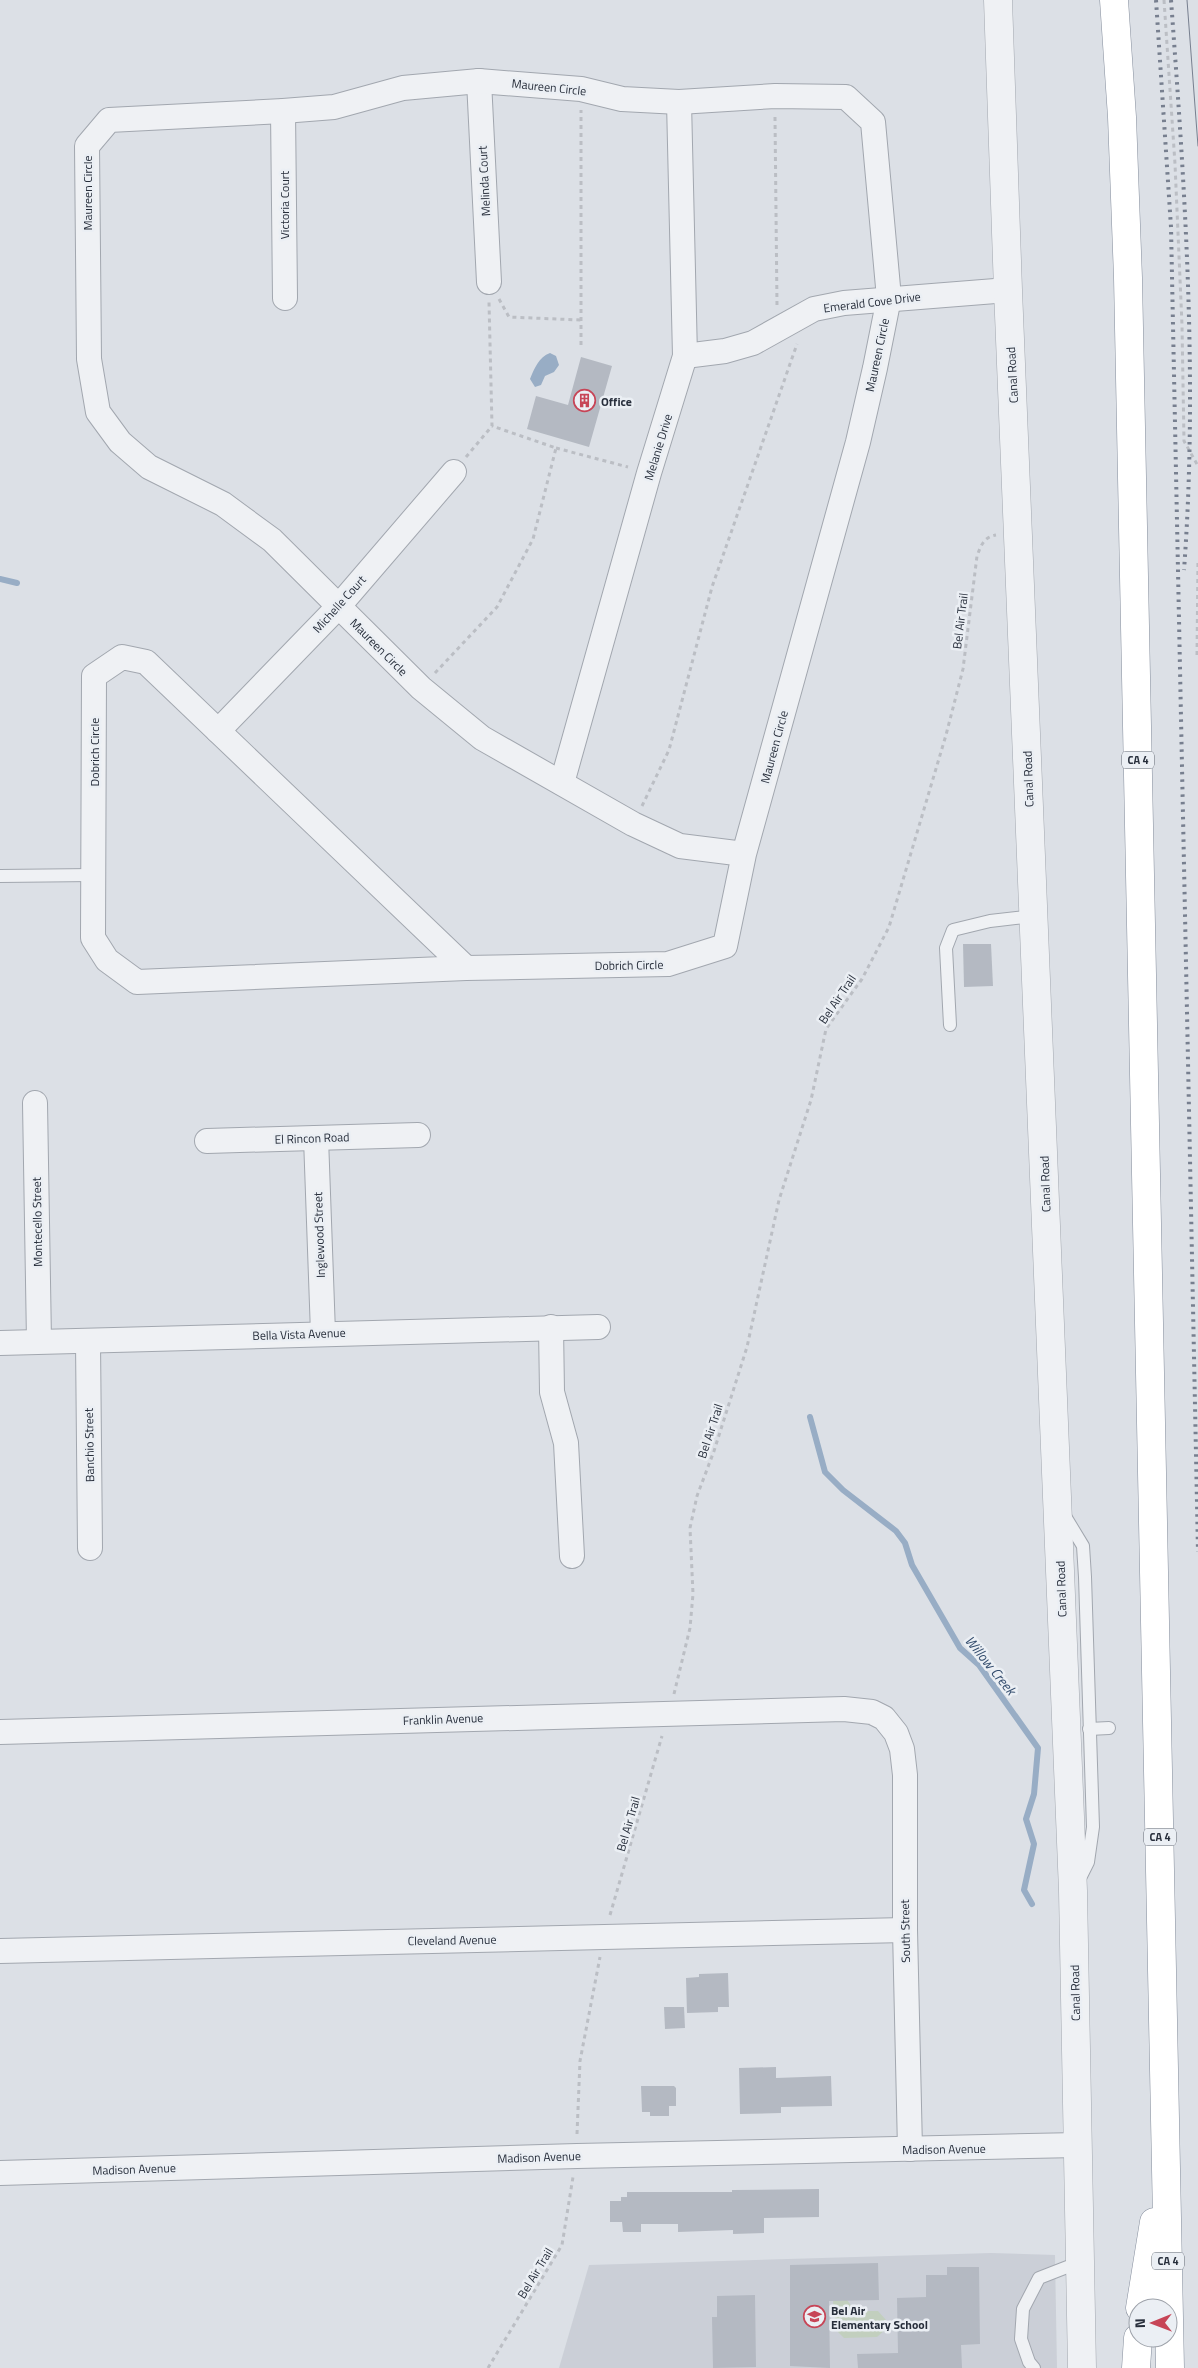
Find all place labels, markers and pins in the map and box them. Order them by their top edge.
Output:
building icon: Office [573,389,597,413]
place label: Office [601,392,632,411]
place label: Bel Air Elementary School [831,2301,928,2334]
school or university icon: Bel Air Elementary School [803,2305,827,2329]

